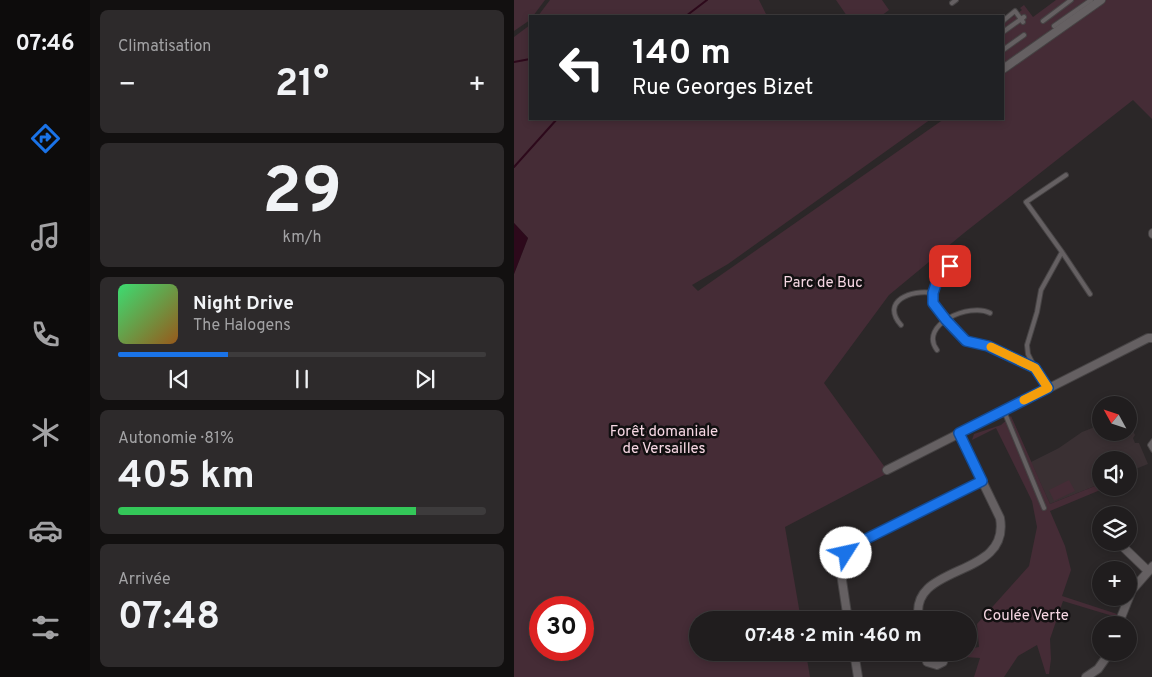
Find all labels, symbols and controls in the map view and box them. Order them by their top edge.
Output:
text: 07:46 [16,31,74,58]
text: 140 m [632,32,731,76]
icon: left [549,35,614,100]
text: Climatisation [118,37,211,57]
text: 21° [275,61,329,110]
text: − [118,68,136,104]
text: + [468,68,486,104]
text: Rue Georges Bizet [632,75,813,102]
icon: directions [28,121,63,156]
text: 29 [262,154,342,236]
icon: music [28,219,63,254]
text: km/h [283,228,321,248]
pin [929,245,971,287]
icon: arrive [936,252,964,280]
park label: Parc de Buc [783,274,863,293]
text: Night Drive [193,292,294,316]
text: The Halogens [193,316,291,336]
icon: phone [28,317,63,352]
icon: previous [165,365,193,393]
icon: pause [288,365,316,393]
icon: next [411,365,439,393]
north arrow [1092,396,1136,441]
map controls [1092,396,1137,661]
icon: climate [28,415,63,450]
park label: Forêt domaniale de Versailles [610,423,718,459]
text: Autonomie · 81% [118,429,234,449]
button: sound [1092,451,1137,496]
text: 405 km [118,453,255,502]
button: layers [1092,506,1137,551]
icon: car [28,513,63,548]
position arrow [819,526,871,578]
button: + [1092,561,1137,606]
text: Arrivée [118,570,171,590]
text: 07:48 [118,594,220,643]
speed limit sign: 30 [529,596,594,661]
park label: Coulée Verte [983,607,1069,626]
icon: filters [28,610,63,645]
button: − [1092,616,1137,661]
text: 07:48 · 2 min · 460 m [744,624,922,648]

